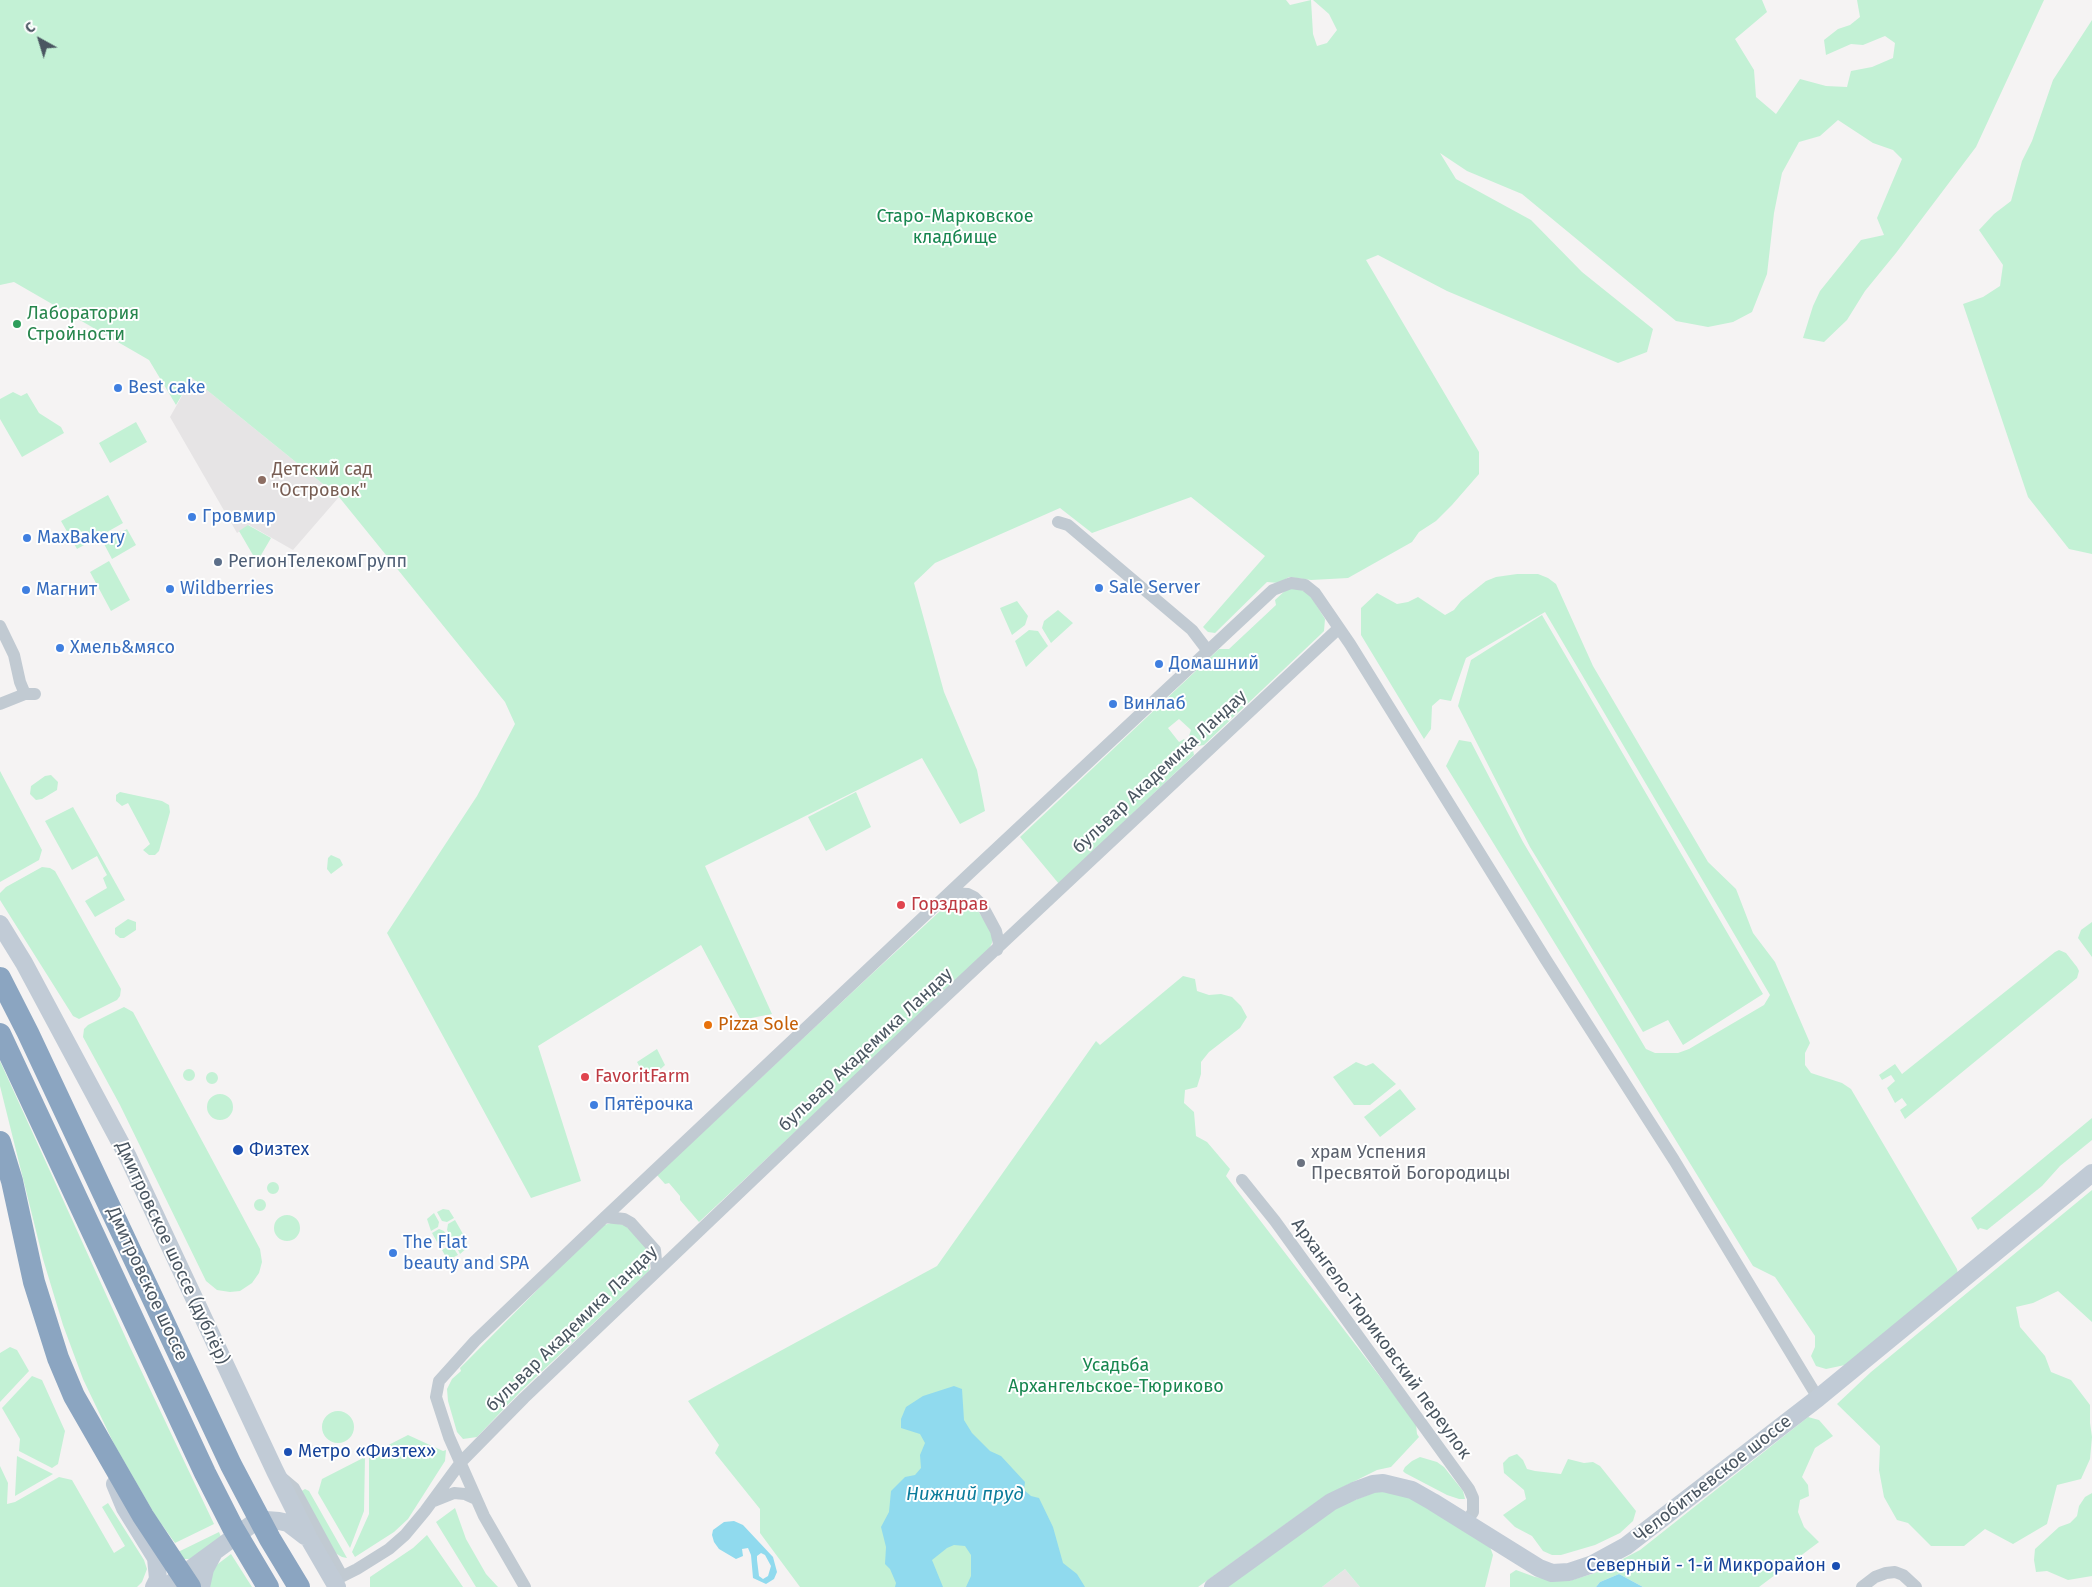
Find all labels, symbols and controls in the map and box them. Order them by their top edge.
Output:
north arrow [15,15,65,65]
text: С [22,19,39,37]
park label: Старо-Марковское кладбище [876,206,1034,248]
place label: Лаборатория Стройности [27,303,139,346]
marker: Лаборатория Стройности [11,318,23,330]
place label: Best cake [128,377,206,399]
marker: Best cake [112,382,124,394]
place label: Детский сад "Островок" [272,459,373,502]
marker: Детский сад "Островок" [256,474,268,486]
place label: Гровмир [202,506,276,528]
marker: Гровмир [186,511,198,523]
place label: MaxBakery [37,527,125,549]
marker: MaxBakery [21,532,33,544]
place label: РегионТелекомГрупп [228,551,407,573]
marker: РегионТелекомГрупп [212,556,224,568]
place label: Sale Server [1109,577,1200,599]
place label: Wildberries [180,578,274,600]
place label: Магнит [36,579,97,601]
marker: Sale Server [1093,582,1105,594]
marker: Wildberries [164,583,176,595]
marker: Магнит [20,584,32,596]
place label: Хмель&мясо [70,637,175,659]
marker: Хмель&мясо [54,642,66,654]
place label: Домашний [1169,653,1259,675]
marker: Домашний [1153,658,1165,670]
street label: бульвар Академика Ландау [1068,686,1252,858]
place label: Винлаб [1123,693,1186,715]
marker: Винлаб [1107,698,1119,710]
place label: Горздрав [911,894,988,916]
marker: Горздрав [895,899,907,911]
street label: бульвар Академика Ландау [774,964,958,1136]
place label: Pizza Sole [718,1014,799,1036]
marker: Pizza Sole [702,1019,714,1031]
place label: FavoritFarm [595,1066,690,1088]
marker: FavoritFarm [579,1071,591,1083]
place label: Пятёрочка [604,1094,694,1116]
marker: Пятёрочка [588,1099,600,1111]
street label: Дмитровское шоссе (дублёр) [111,1138,233,1368]
place label: Физтех [249,1139,309,1161]
place label: храм Успения Пресвятой Богородицы [1311,1142,1510,1184]
marker: Физтех [231,1143,245,1157]
marker: храм Успения Пресвятой Богородицы [1295,1157,1307,1169]
street label: Дмитровское шоссе [102,1204,192,1364]
street label: Архангело-Тюриковский переулок [1286,1214,1476,1464]
place label: The Flat beauty and SPA [403,1232,529,1274]
street label: бульвар Академика Ландау [482,1241,662,1417]
marker: The Flat beauty and SPA [387,1247,399,1259]
park label: Усадьба Архангельское-Тюриково [1008,1355,1224,1398]
street label: Челобитьевское шоссе [1630,1411,1796,1547]
place label: Метро «Физтех» [298,1441,436,1463]
marker: Метро «Физтех» [282,1446,294,1458]
water label: Нижний пруд [906,1484,1024,1506]
place label: Северный - 1-й Микрорайон [1586,1555,1826,1577]
marker: Северный - 1-й Микрорайон [1830,1560,1842,1572]

